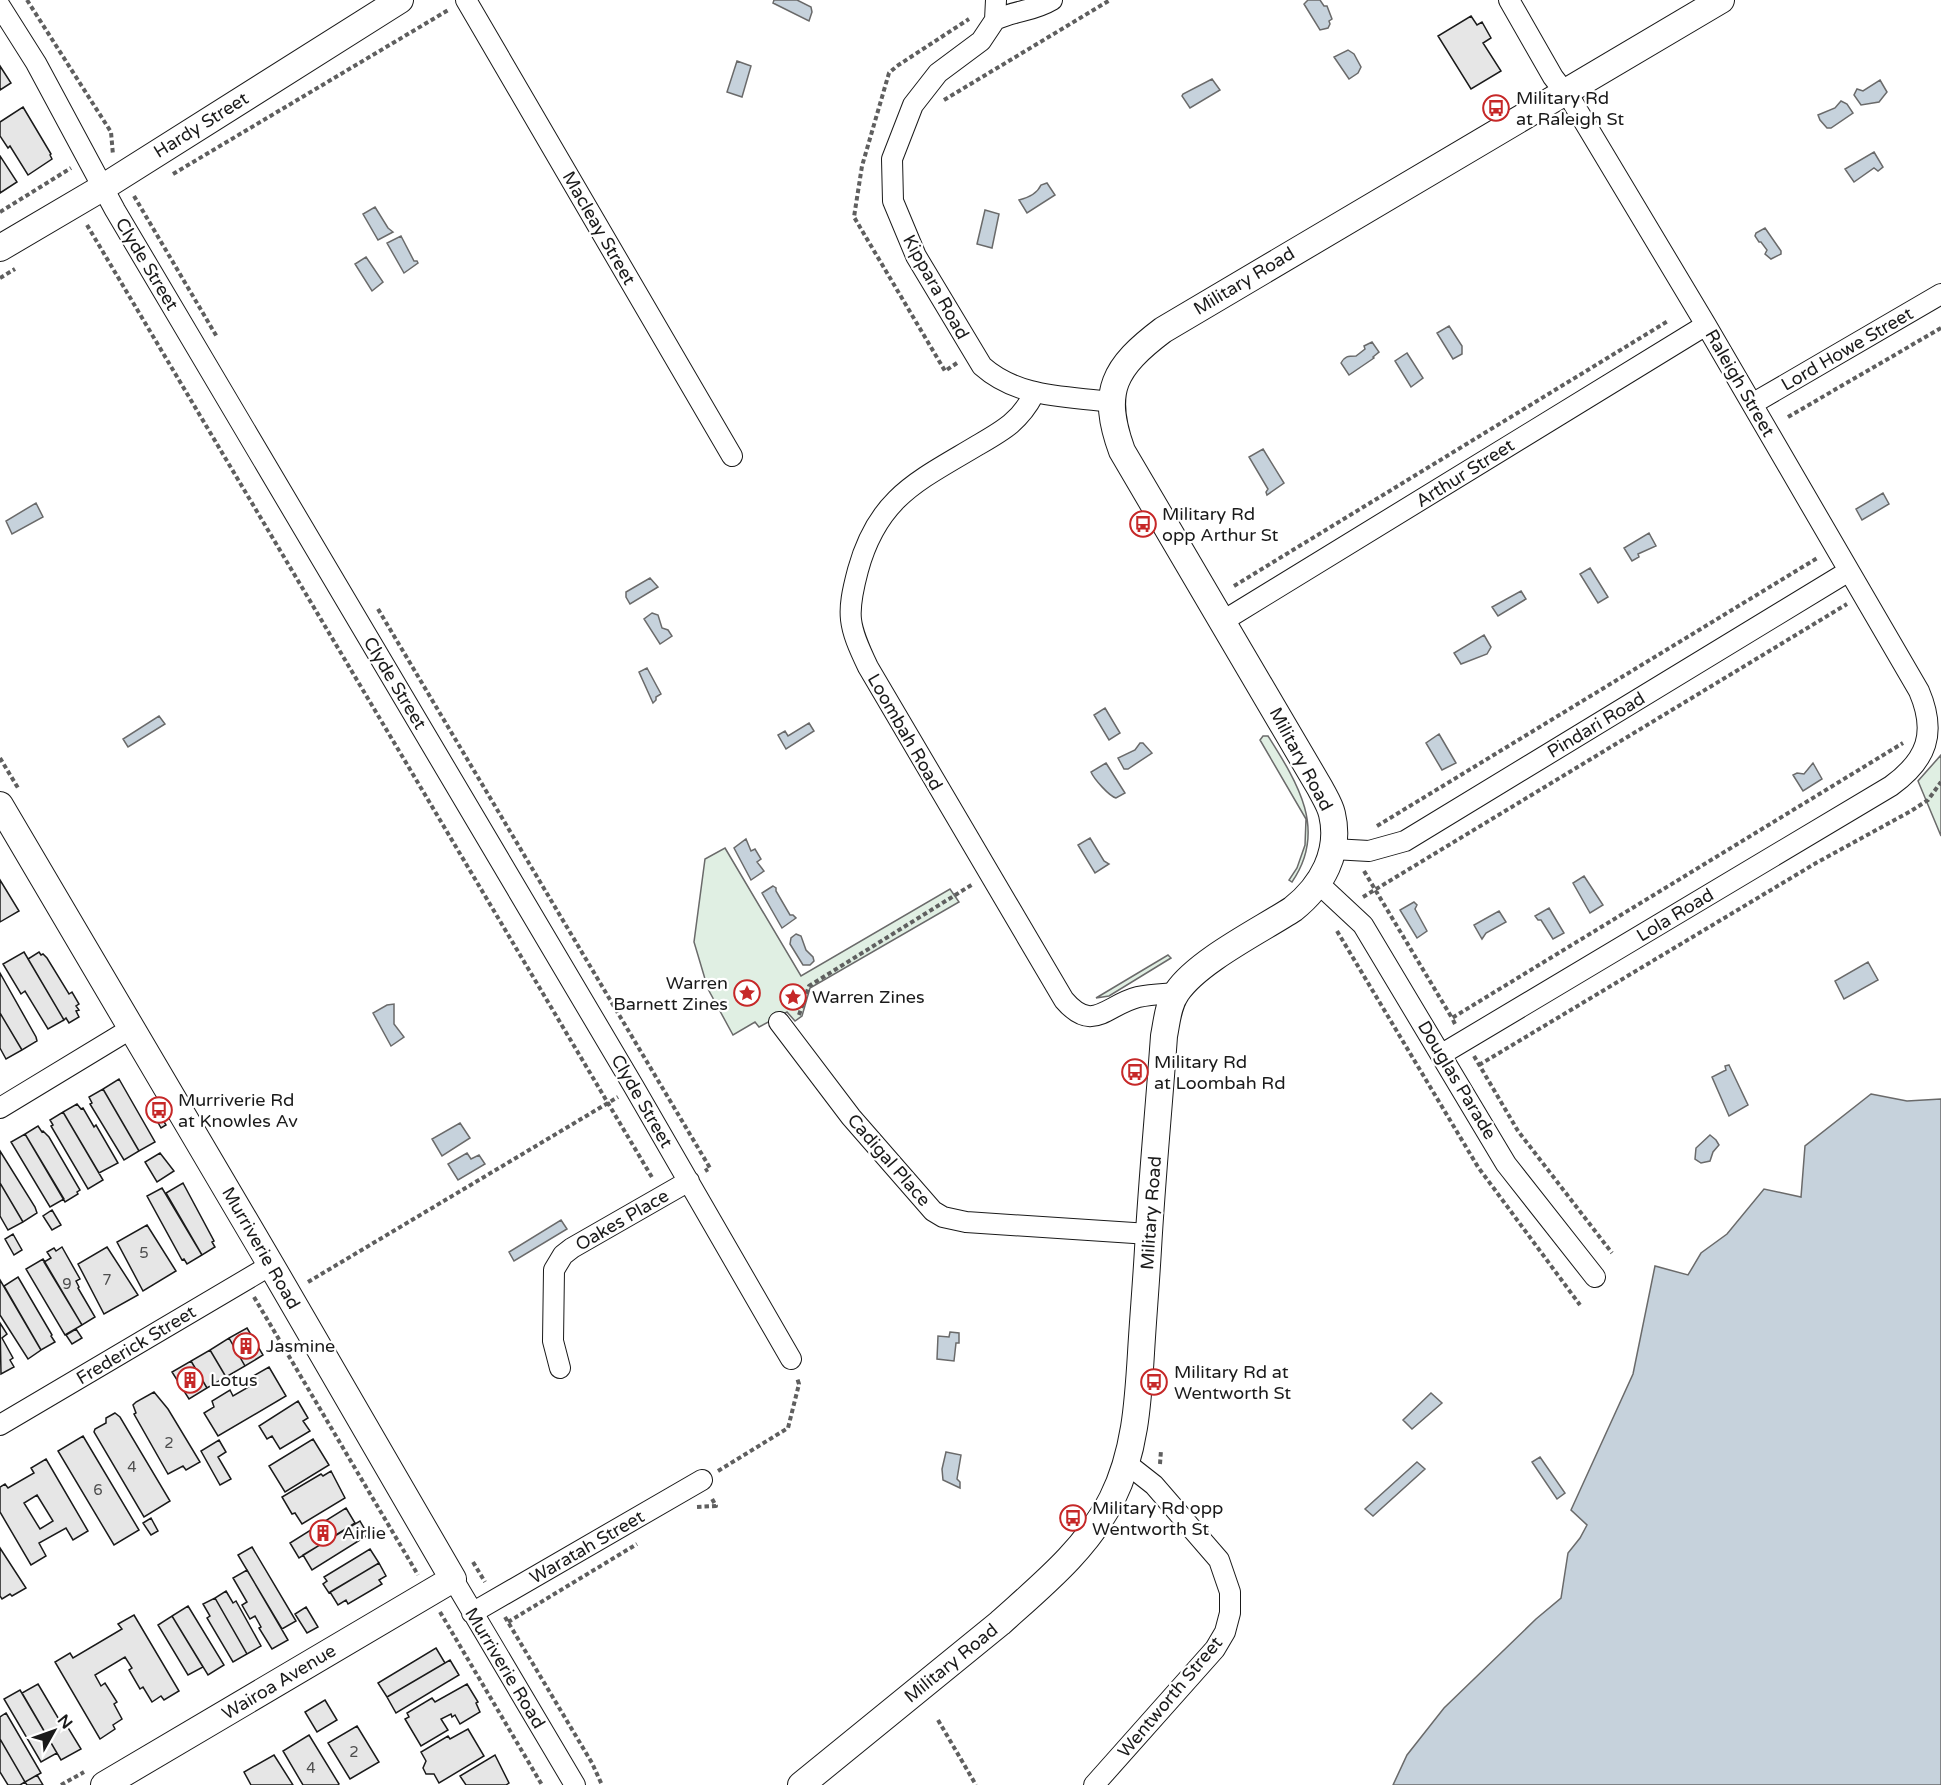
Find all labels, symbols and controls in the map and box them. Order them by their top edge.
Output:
street label: Hardy Street [150,87,253,163]
place label: Military Rd at Raleigh St [1516,87,1624,130]
bus stop icon: Military Rd at Raleigh St [1481,93,1511,123]
street label: Macleay Street [558,167,640,289]
street label: Clyde Street [111,214,183,314]
street label: Kippara Road [898,231,974,343]
street label: Military Road [1189,242,1299,320]
street label: Lord Howe Street [1777,302,1917,396]
street label: Raleigh Street [1700,325,1780,441]
street label: Arthur Street [1412,434,1518,512]
place label: Military Rd opp Arthur St [1162,503,1279,546]
bus stop icon: Military Rd opp Arthur St [1128,509,1158,539]
street label: Clyde Street [359,633,431,733]
street label: Loombah Road [863,670,947,794]
street label: Pindari Road [1543,687,1649,763]
street label: Military Road [1264,703,1338,815]
street label: Lola Road [1633,883,1717,947]
place label: Warren Barnett Zines [613,972,728,1015]
place icon: Warren Barnett Zines [732,978,762,1008]
place icon: Warren Zines [778,982,808,1012]
place label: Warren Zines [812,986,925,1008]
street label: Douglas Parade [1413,1017,1501,1143]
street label: Clyde Street [606,1050,678,1152]
place label: Military Rd at Loombah Rd [1154,1051,1286,1094]
bus stop icon: Military Rd at Loombah Rd [1120,1057,1150,1087]
place label: Murriverie Rd at Knowles Av [178,1089,298,1132]
bus stop icon: Murriverie Rd at Knowles Av [144,1095,174,1125]
street label: Cadigal Place [843,1109,935,1211]
street label: Military Road [1136,1155,1166,1271]
street label: Murriverie Road [217,1183,305,1313]
street label: Oakes Place [571,1184,673,1256]
house number: 5 [139,1244,149,1262]
house number: 7 [102,1271,112,1289]
house number: 9 [62,1275,72,1293]
street label: Frederick Street [72,1301,200,1389]
building icon: Jasmine [231,1331,261,1361]
place label: Jasmine [266,1335,335,1357]
place label: Military Rd at Wentworth St [1174,1361,1291,1404]
building icon: Lotus [175,1365,205,1395]
bus stop icon: Military Rd at Wentworth St [1139,1367,1169,1397]
place label: Lotus [210,1369,258,1391]
house number: 2 [164,1434,174,1452]
house number: 4 [127,1458,137,1476]
house number: 6 [93,1481,103,1499]
place label: Military Rd opp Wentworth St [1092,1497,1223,1540]
bus stop icon: Military Rd opp Wentworth St [1058,1503,1088,1533]
street label: Waratah Street [526,1505,648,1589]
building icon: Airlie [308,1518,338,1548]
place label: Airlie [342,1522,386,1544]
street label: Murriverie Road [460,1603,550,1733]
street label: Military Road [900,1619,1002,1707]
street label: Wentworth Street [1113,1632,1227,1762]
street label: Wairoa Avenue [218,1639,340,1725]
north arrow [24,1701,84,1761]
text: N [53,1711,77,1733]
house number: 2 [349,1743,359,1761]
house number: 4 [306,1759,316,1777]

